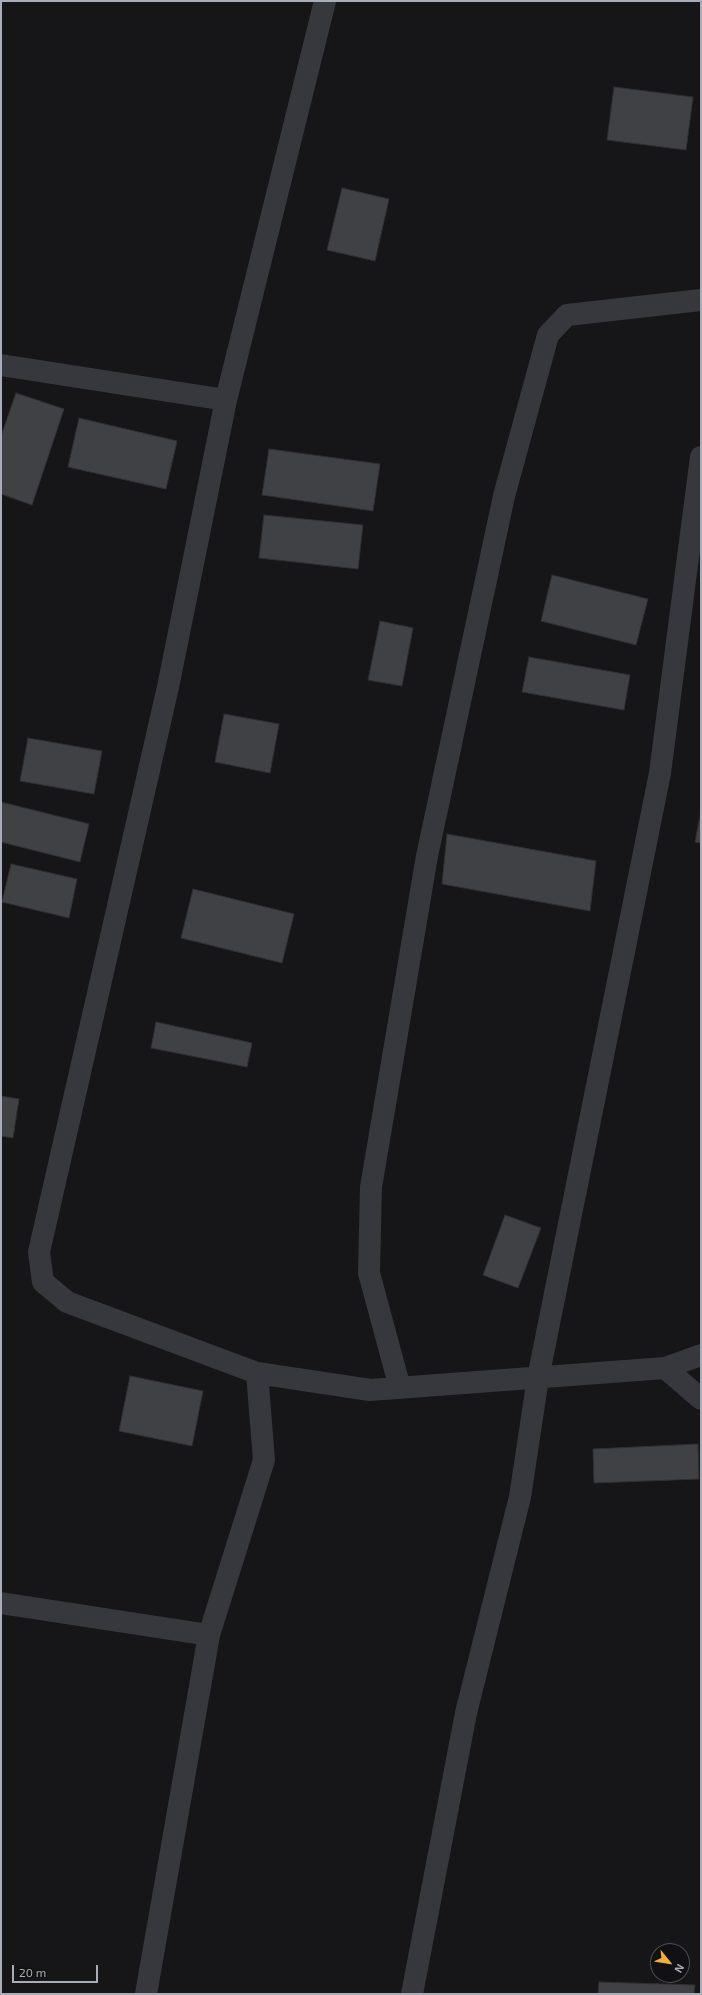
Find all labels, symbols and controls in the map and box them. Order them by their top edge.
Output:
north arrow [650,1943,690,1983]
scale bar [14,1957,100,1983]
text: N [672,1962,688,1975]
text: 20 m [19,1965,46,1979]

